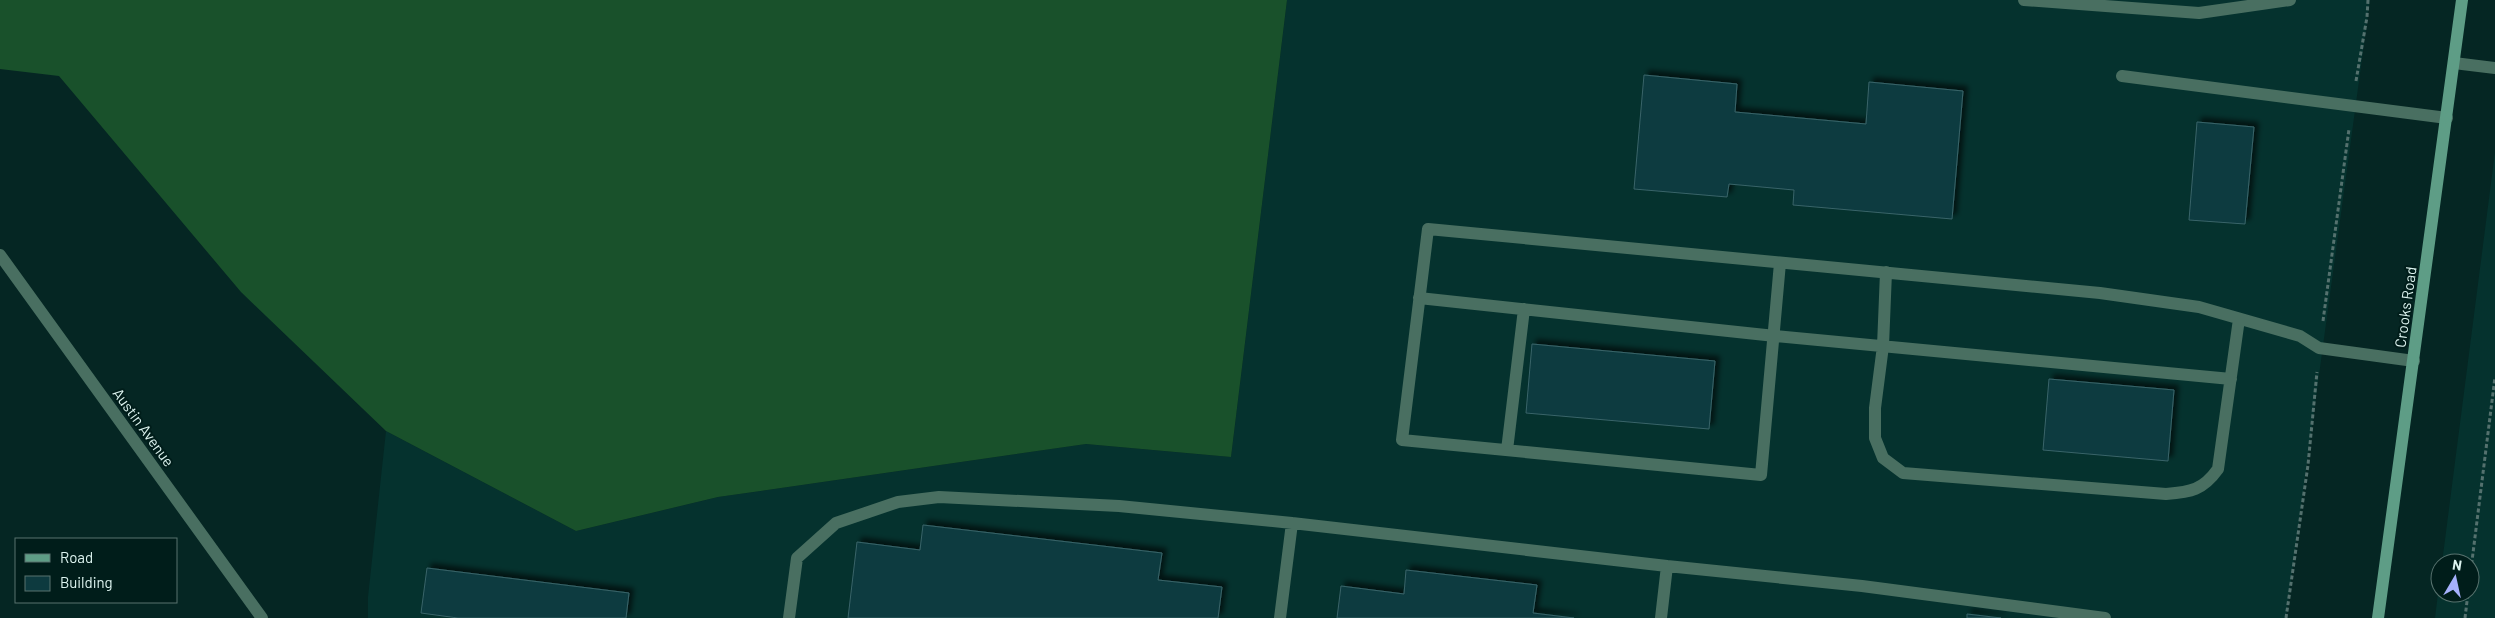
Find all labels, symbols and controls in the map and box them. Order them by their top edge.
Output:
street label: Crooks Road [2390,265,2420,349]
street label: Austin Avenue [110,384,178,470]
legend [15,538,178,603]
text: Road [60,548,93,566]
north arrow [2430,553,2480,603]
text: N [2451,556,2463,574]
text: Building [60,573,113,591]

